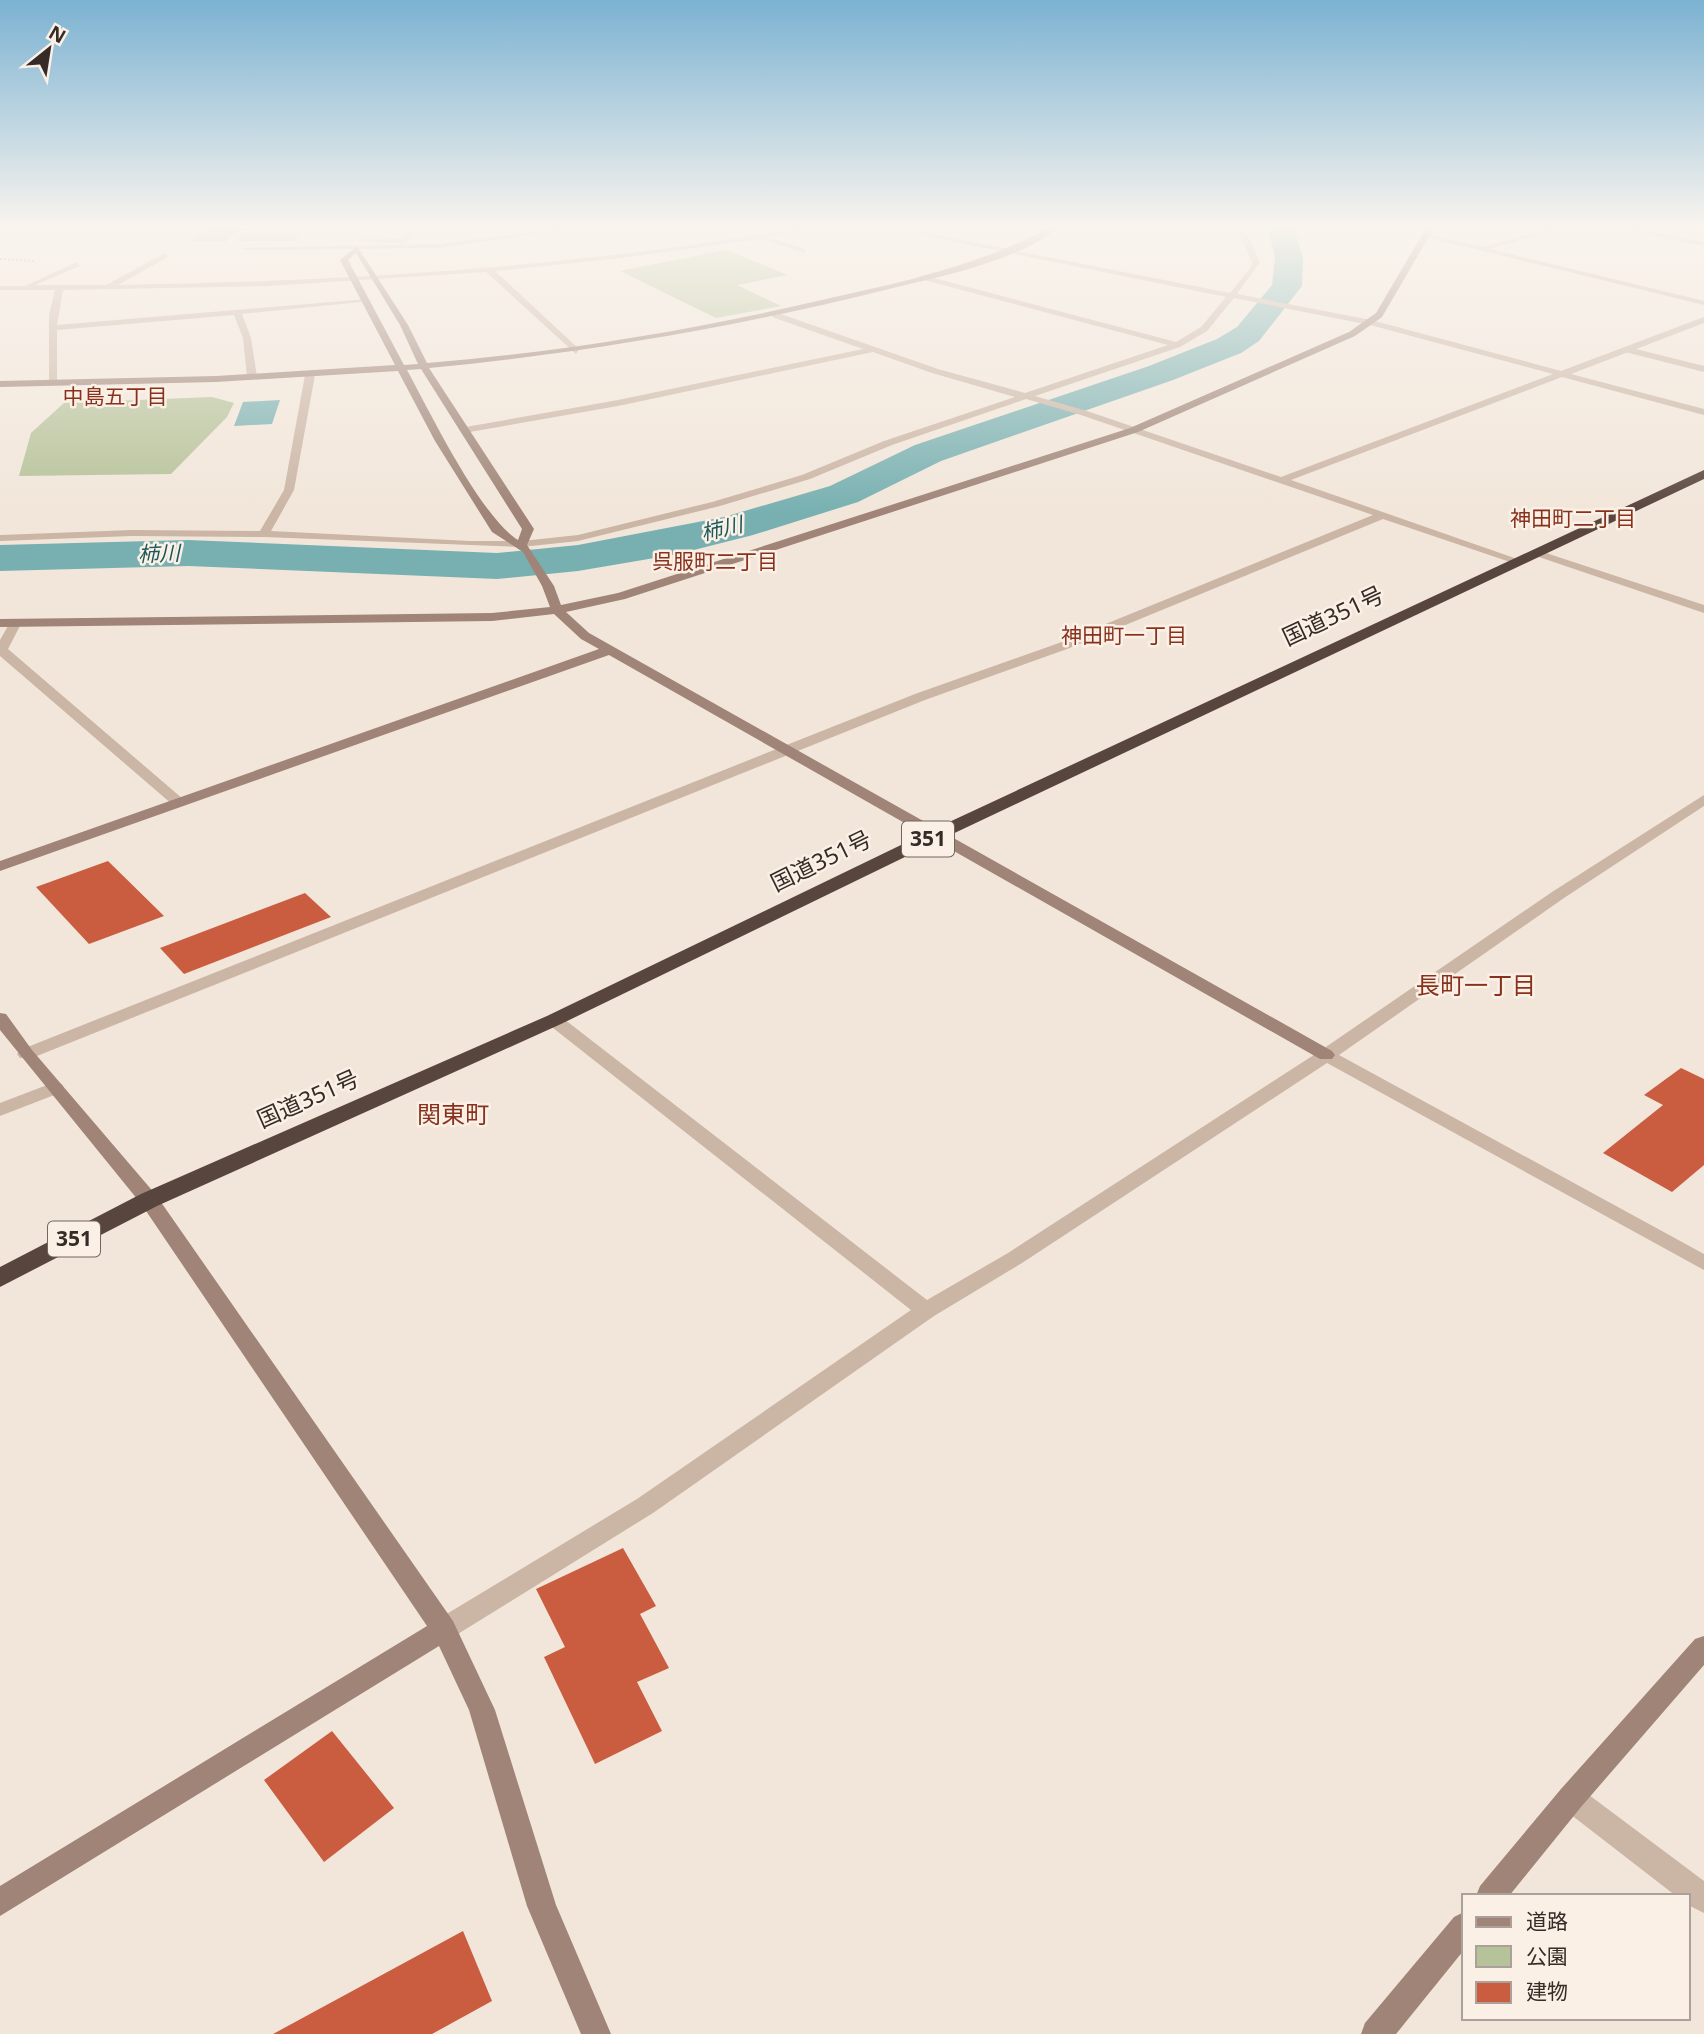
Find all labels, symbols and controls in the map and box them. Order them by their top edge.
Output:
north arrow [14,14,84,84]
text: N [44,19,71,49]
district label: 中島五丁目 [63,382,168,410]
district label: 神田町二丁目 [1510,504,1636,532]
water label: 柿川 [698,509,747,546]
water label: 柿川 [137,538,182,568]
district label: 呉服町二丁目 [652,547,778,575]
street label: 国道351号 [1277,578,1388,653]
district label: 神田町一丁目 [1061,621,1187,649]
street label: 国道351号 [765,822,876,898]
road number: 351 [902,822,954,856]
district label: 長町一丁目 [1416,968,1536,1001]
street label: 国道351号 [252,1061,364,1135]
district label: 関東町 [417,1097,489,1130]
road number: 351 [48,1222,100,1256]
legend [1462,1894,1690,2020]
text: 道路 [1526,1907,1568,1935]
text: 公園 [1526,1942,1568,1970]
text: 建物 [1526,1977,1568,2005]

